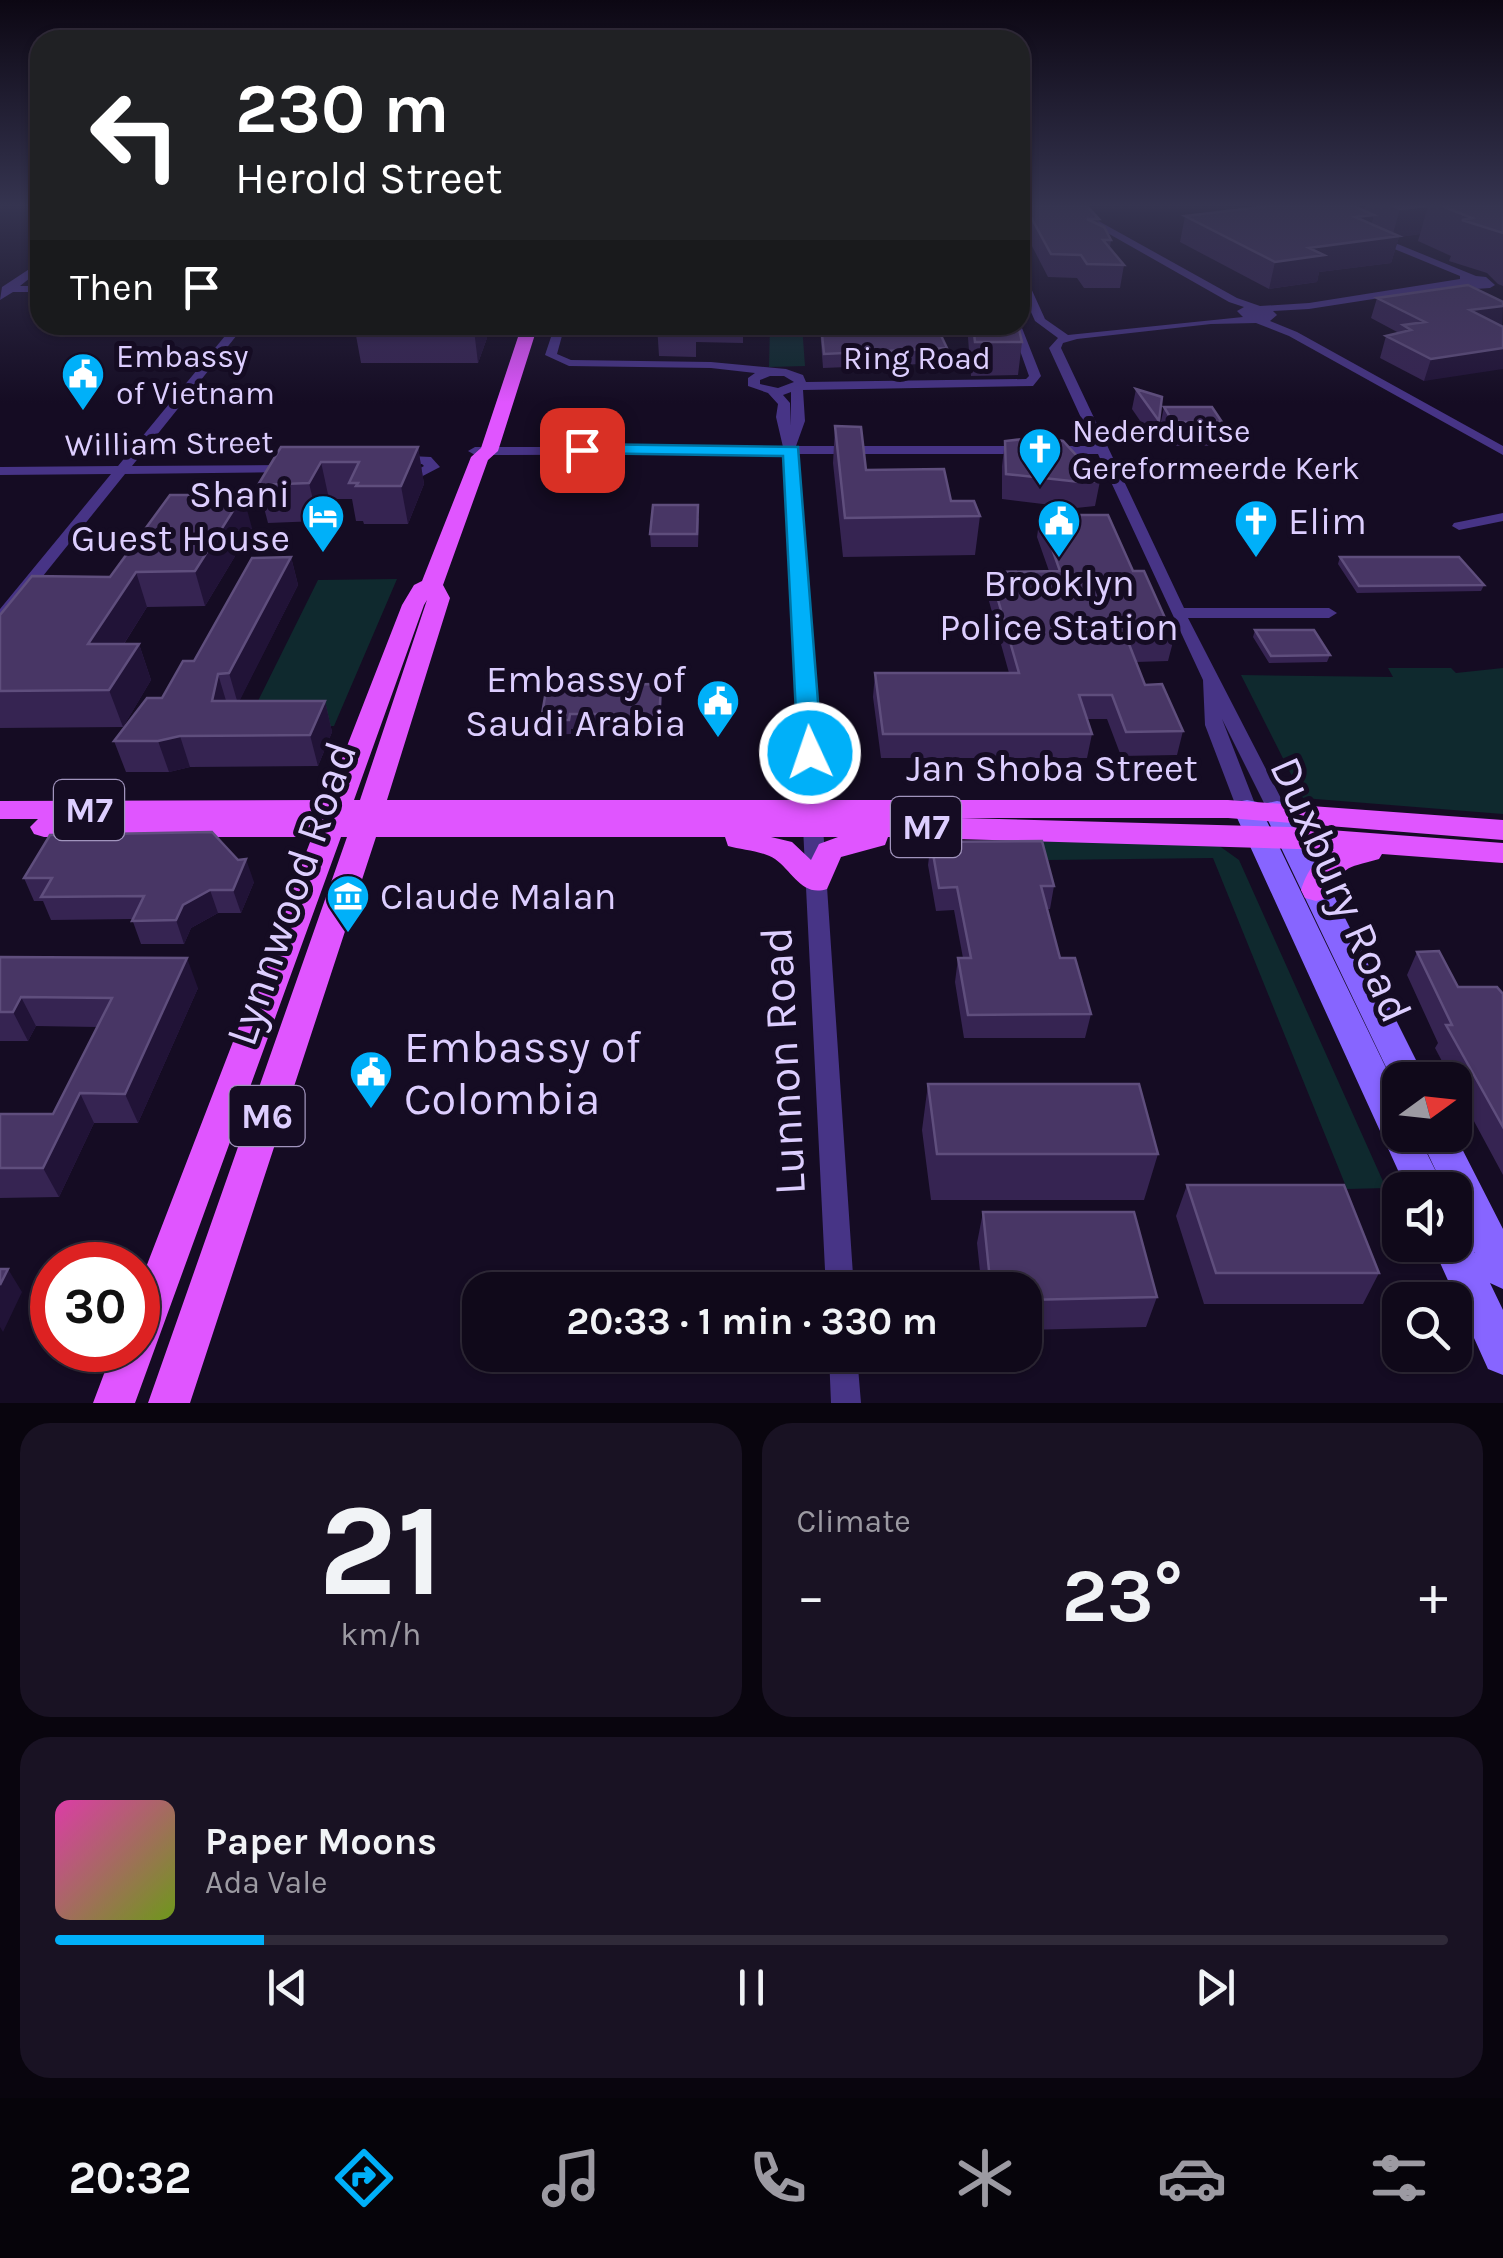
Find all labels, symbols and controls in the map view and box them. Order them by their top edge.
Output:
text: 230 m [235,68,449,150]
icon: left [70,70,200,200]
text: Herold Street [235,152,503,204]
icon: arrive [174,260,229,315]
text: Then [70,265,154,310]
place label: Embassy of Vietnam [116,338,275,412]
street label: Ring Road [843,340,991,377]
public building icon: Embassy of Vietnam [60,351,106,412]
pin [540,408,625,493]
place label: Nederduitse Gereformeerde Kerk [1072,413,1360,487]
street label: William Street [64,423,274,464]
icon: arrive [555,423,610,478]
church icon: Nederduitse Gereformeerde Kerk [1017,426,1063,487]
place label: Shani Guest House [71,472,290,561]
hotel icon: Shani Guest House [300,493,346,554]
public building icon: Brooklyn Police Station [1036,498,1082,559]
church icon: Elim [1233,498,1279,559]
place label: Elim [1288,499,1367,544]
place label: Brooklyn Police Station [939,561,1179,650]
place label: Embassy of Saudi Arabia [465,657,687,746]
public building icon: Embassy of Saudi Arabia [695,678,741,739]
position arrow [758,701,862,805]
street label: Lynnwood Road [215,735,368,1052]
street label: Jan Shoba Street [906,746,1198,791]
street label: Duxbury Road [1258,748,1423,1031]
road number: M7 [54,780,124,840]
road number: M7 [891,797,961,857]
museum icon: Claude Malan [325,873,371,934]
place label: Claude Malan [380,874,617,919]
street label: Lunnon Road [750,925,816,1196]
place label: Embassy of Colombia [404,1021,641,1125]
public building icon: Embassy of Colombia [348,1049,394,1110]
north arrow [1382,1062,1472,1152]
map controls [1382,1062,1472,1372]
road number: M6 [230,1086,304,1146]
button: sound [1382,1172,1472,1262]
speed limit sign: 30 [30,1242,160,1372]
button: search [1382,1282,1472,1372]
text: 20:33 · 1 min · 330 m [566,1299,938,1344]
text: 21 [318,1475,443,1627]
text: Climate [797,1503,911,1540]
text: 23° [1062,1552,1183,1640]
text: − [797,1564,825,1628]
text: + [1419,1564,1448,1628]
text: km/h [340,1616,421,1653]
text: Paper Moons [205,1819,437,1864]
text: Ada Vale [205,1864,328,1901]
icon: previous [260,1960,315,2015]
icon: pause [724,1960,779,2015]
icon: next [1188,1960,1243,2015]
icon: directions [329,2143,399,2213]
icon: music [536,2143,606,2213]
icon: phone [743,2143,813,2213]
icon: climate [950,2143,1020,2213]
icon: car [1157,2143,1227,2213]
icon: filters [1364,2143,1434,2213]
text: 20:32 [69,2152,192,2204]

